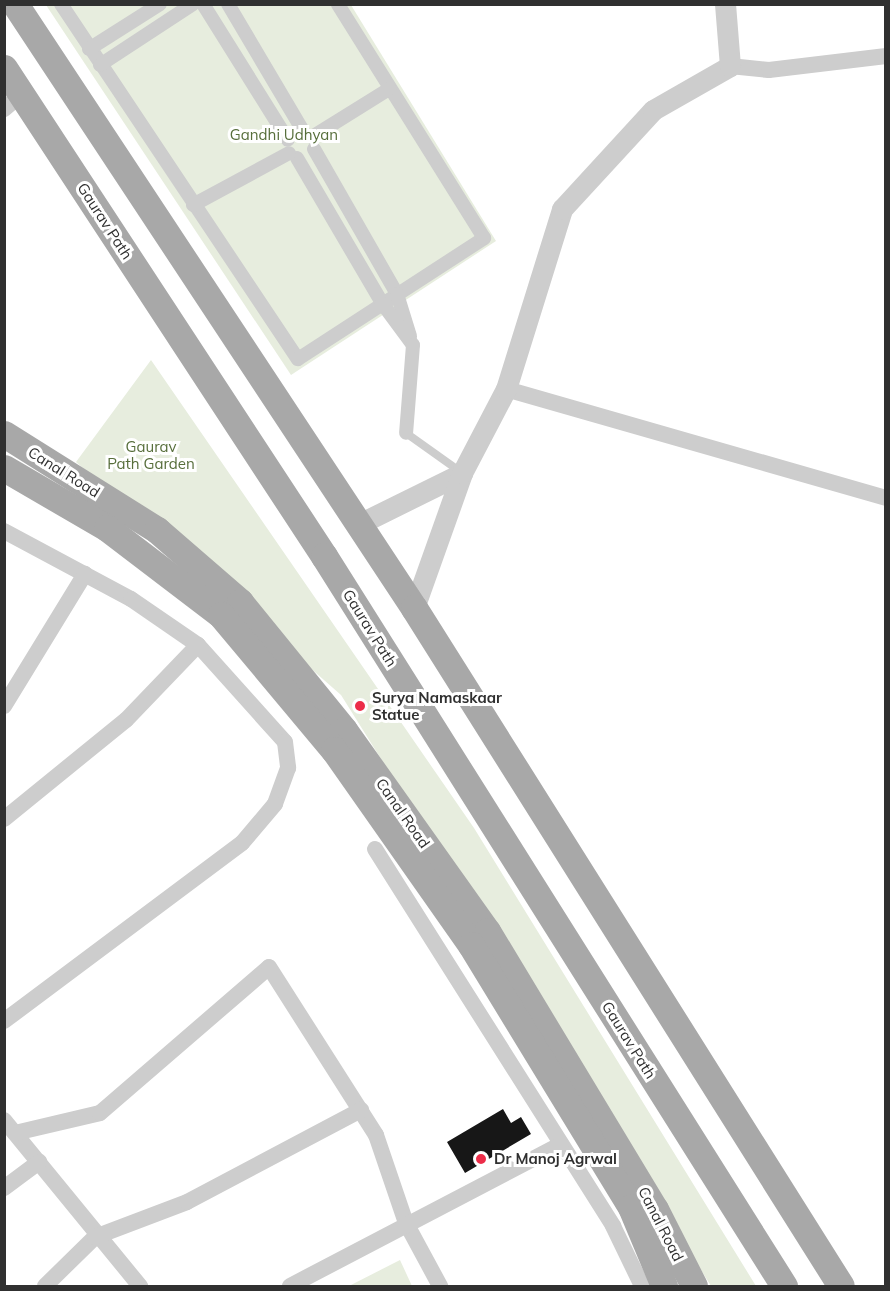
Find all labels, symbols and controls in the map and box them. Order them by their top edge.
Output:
park label: Gandhi Udhyan [230,126,338,144]
street label: Gaurav Path [74,180,136,262]
park label: Gaurav Path Garden [107,437,195,472]
street label: Canal Road [25,443,103,501]
street label: Gaurav Path [339,586,401,670]
place label: Surya Namaskaar Statue [372,688,502,723]
marker: Surya Namaskaar Statue [353,699,367,713]
street label: Canal Road [372,775,434,851]
street label: Gaurav Path [598,998,660,1082]
marker: Dr Manoj Agrwal [472,1150,490,1168]
place label: Dr Manoj Agrwal [494,1150,617,1168]
street label: Canal Road [635,1184,687,1264]

